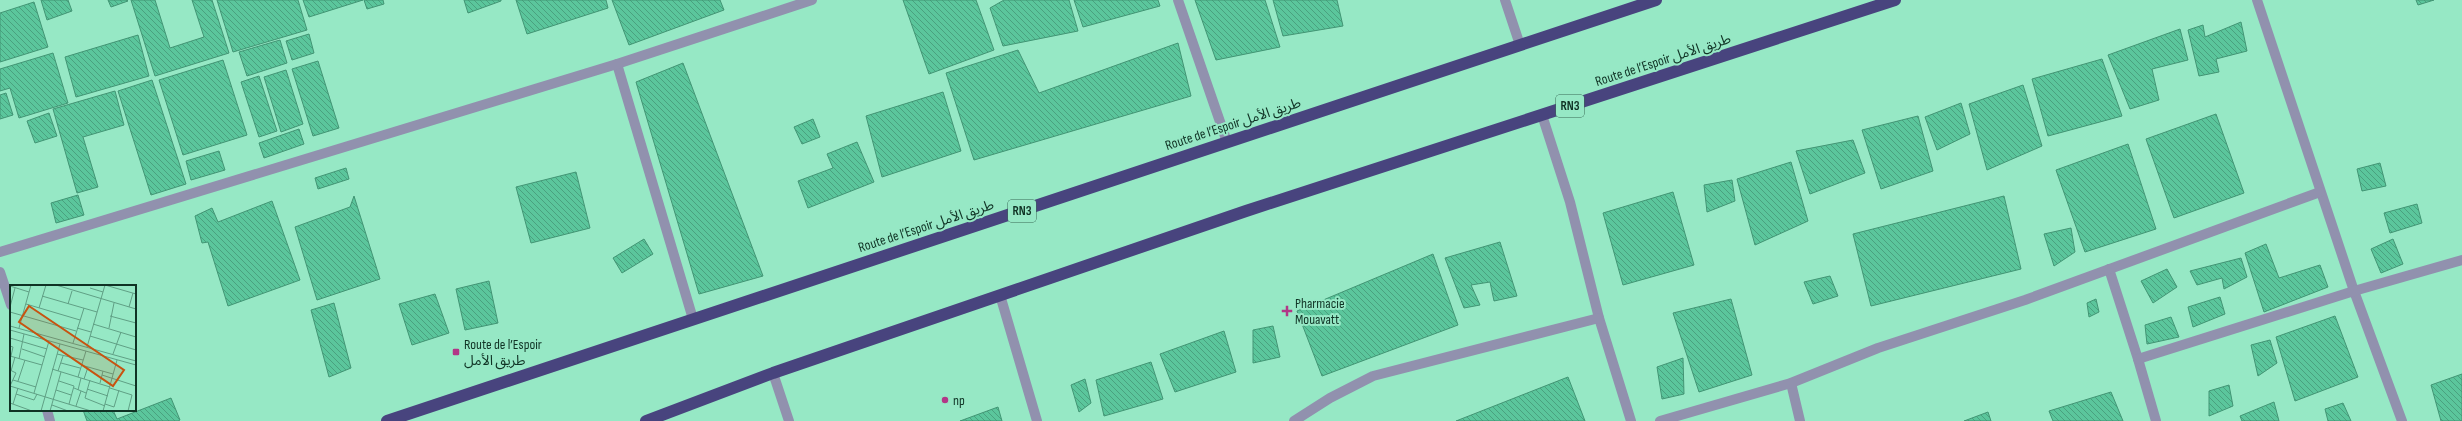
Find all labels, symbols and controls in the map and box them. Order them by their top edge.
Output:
street label: Route de l’Espoir طريق الأمل [1593,30,1733,91]
street label: Route de l’Espoir طريق الأمل [1163,94,1303,155]
road number: RN3 [1556,95,1584,117]
street label: Route de l’Espoir طريق الأمل [856,196,996,257]
road number: RN3 [1008,200,1036,222]
inset map [10,285,136,411]
place label: Pharmacie Mouavatt [1295,295,1345,328]
marker: Pharmacie Mouavatt [1282,306,1292,316]
place label: Route de l’Espoir طريق الأمل [464,336,542,370]
marker: Route de l’Espoir طريق الأمل [451,347,461,357]
place label: np [953,392,965,409]
marker: np [940,395,950,405]

